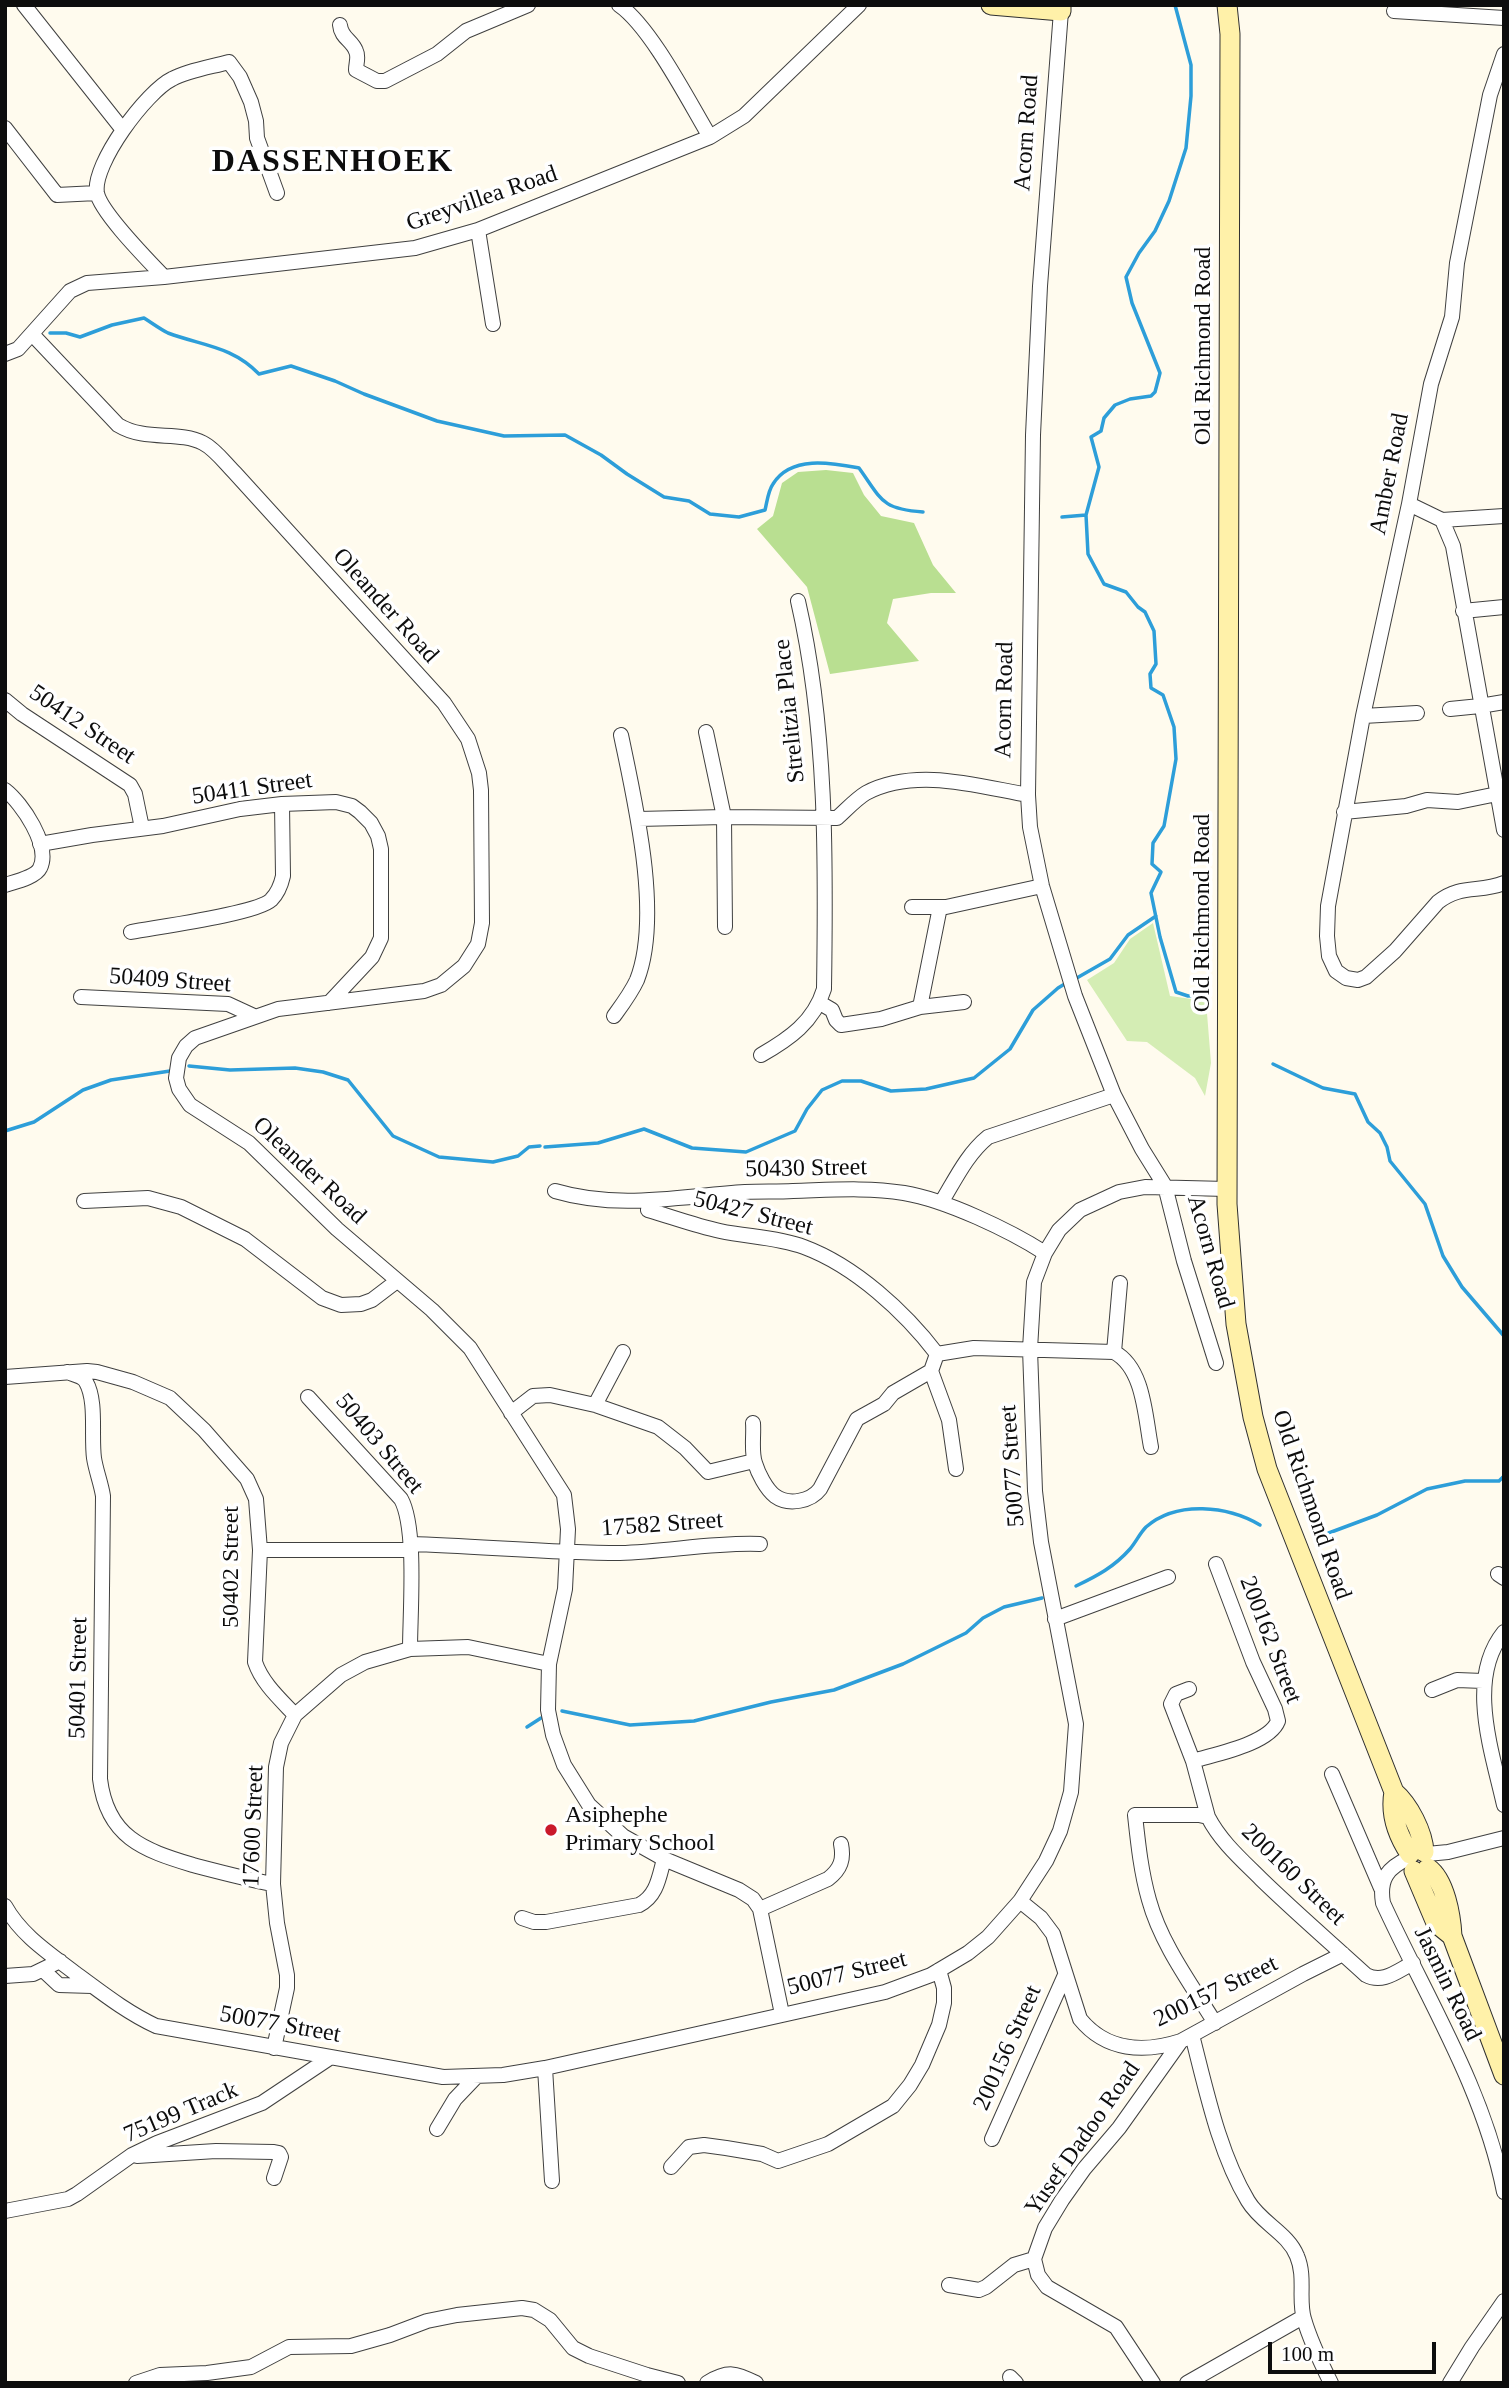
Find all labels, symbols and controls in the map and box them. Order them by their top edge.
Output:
street label: Acorn Road [1009,74,1045,192]
district label: DASSENHOEK [213,144,453,182]
street label: Greyvillea Road [403,160,561,238]
street label: Old Richmond Road [1190,247,1218,445]
street label: Amber Road [1364,411,1416,537]
street label: Oleander Road [326,543,444,669]
street label: Strelitzia Place [768,638,812,784]
street label: Acorn Road [990,641,1020,759]
street label: 50412 Street [23,679,141,771]
street label: 50411 Street [190,766,314,812]
street label: Old Richmond Road [1189,814,1217,1012]
street label: 50409 Street [108,962,232,1000]
street label: Oleander Road [246,1111,372,1231]
street label: 50430 Street [745,1154,867,1184]
street label: 50427 Street [690,1185,816,1243]
street label: Acorn Road [1180,1192,1240,1312]
street label: 50403 Street [329,1388,429,1500]
street label: 50077 Street [994,1404,1032,1528]
street label: Old Richmond Road [1265,1406,1357,1604]
street label: 50402 Street [218,1506,246,1628]
street label: 17582 Street [600,1506,724,1544]
street label: 200162 Street [1233,1572,1307,1708]
street label: 50401 Street [64,1617,94,1739]
street label: 17600 Street [237,1765,271,1887]
place label: Asiphephe Primary School [565,1802,715,1858]
street label: 200160 Street [1235,1818,1351,1932]
marker: Asiphephe Primary School [543,1822,559,1838]
street label: Jasmin Road [1407,1922,1487,2046]
street label: 50077 Street [784,1945,910,2003]
street label: 200157 Street [1149,1950,1283,2034]
street label: 200156 Street [968,1981,1048,2115]
street label: 50077 Street [217,2000,343,2050]
street label: Yusef Dadoo Road [1019,2056,1147,2222]
street label: 75199 Track [120,2076,242,2150]
scale bar [1271,2328,1439,2372]
text: 100 m [1281,2342,1334,2366]

